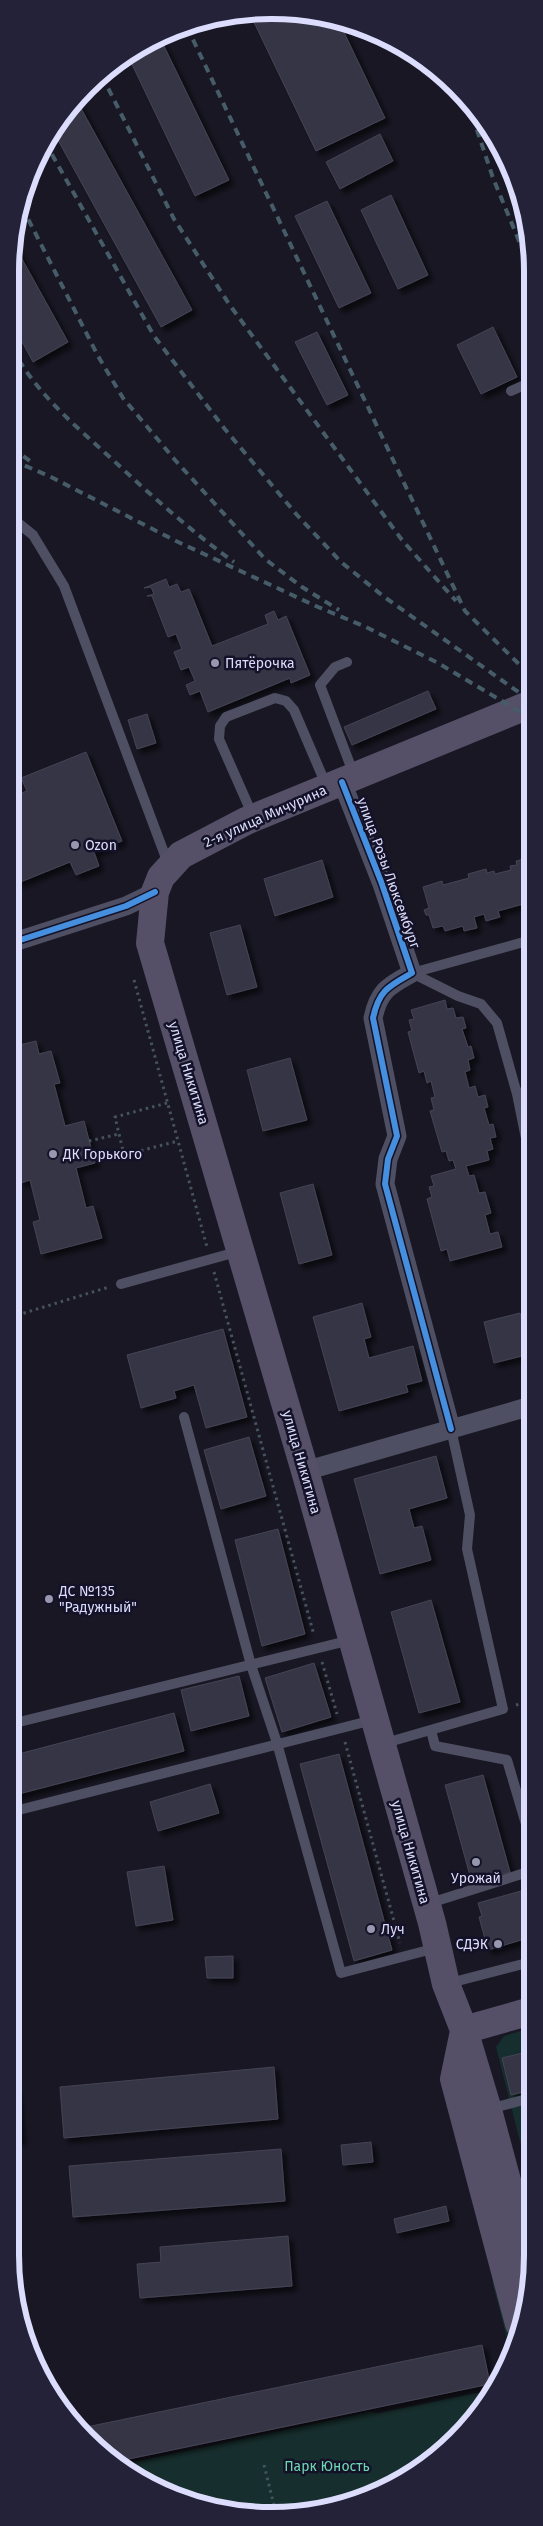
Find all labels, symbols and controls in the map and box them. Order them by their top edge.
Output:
place label: Пятёрочка [225,655,295,672]
marker: Пятёрочка [209,657,221,669]
street label: 2-я улица Мичурина [201,782,329,851]
street label: улица Розы Люксембург [353,795,424,951]
place label: Ozon [85,837,117,854]
marker: Ozon [69,839,81,851]
street label: улица Никитина [165,1020,212,1127]
place label: ДК Горького [62,1146,142,1163]
marker: ДК Горького [47,1148,59,1160]
street label: улица Никитина [279,1408,324,1516]
place label: ДС №135 "Радужный" [58,1583,137,1616]
marker: ДС №135 "Радужный" [43,1593,55,1605]
street label: улица Никитина [388,1798,433,1906]
marker: Урожай [470,1856,482,1868]
place label: Урожай [451,1870,501,1887]
place label: Луч [381,1921,405,1938]
marker: Луч [365,1923,377,1935]
place label: СДЭК [456,1936,489,1953]
marker: СДЭК [492,1938,504,1950]
park label: Парк Юность [284,2458,370,2475]

